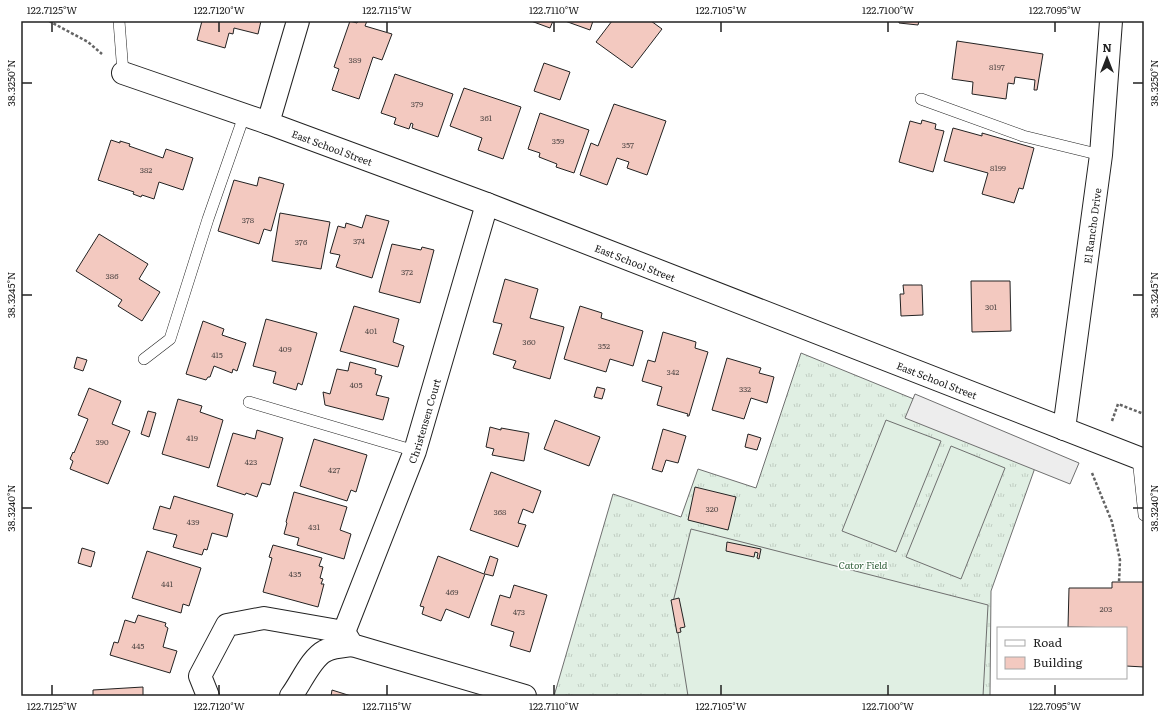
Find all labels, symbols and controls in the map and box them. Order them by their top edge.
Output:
text: 122.7125°W [27,2,77,17]
text: 122.7120°W [193,2,245,17]
text: 122.7115°W [362,2,412,17]
text: 122.7110°W [529,2,579,17]
text: 122.7105°W [695,2,747,17]
text: 122.7100°W [862,2,914,17]
text: 122.7095°W [1029,2,1081,17]
north arrow [1087,38,1127,78]
text: N [1102,39,1112,55]
house number: 389 [349,54,361,65]
text: 38.3250°N [3,60,18,106]
text: 38.3250°N [1146,60,1161,106]
house number: 8197 [989,61,1005,72]
house number: 379 [411,98,423,109]
house number: 361 [480,112,493,123]
street label: East School Street [290,125,375,169]
house number: 359 [552,135,564,146]
house number: 357 [622,139,634,150]
house number: 8199 [990,162,1006,173]
house number: 382 [140,164,152,175]
street label: El Rancho Drive [1079,187,1104,265]
house number: 378 [242,214,255,225]
house number: 374 [353,235,366,246]
house number: 376 [295,236,308,247]
street label: East School Street [593,239,678,284]
house number: 372 [401,266,413,277]
house number: 386 [105,270,119,281]
text: 38.3245°N [3,272,18,318]
text: 38.3245°N [1146,272,1161,318]
house number: 301 [985,301,998,312]
house number: 401 [365,325,378,336]
house number: 360 [522,336,536,347]
house number: 352 [598,340,610,351]
house number: 409 [278,343,292,354]
house number: 415 [211,349,223,360]
street label: East School Street [895,357,980,402]
house number: 342 [667,366,679,377]
street label: Christensen Court [403,377,443,465]
house number: 405 [349,379,363,390]
house number: 332 [739,383,751,394]
house number: 419 [186,432,198,443]
house number: 390 [95,436,109,447]
house number: 423 [245,456,257,467]
house number: 427 [328,464,340,475]
text: 38.3240°N [3,484,18,532]
text: 38.3240°N [1146,484,1161,532]
house number: 320 [706,503,719,514]
house number: 368 [493,506,507,517]
house number: 439 [187,516,199,527]
house number: 431 [308,521,321,532]
park label: Cator Field [838,557,888,572]
house number: 435 [289,568,301,579]
house number: 441 [161,578,174,589]
house number: 469 [446,586,458,597]
house number: 203 [1100,603,1112,614]
house number: 473 [513,606,525,617]
legend [997,627,1127,679]
text: Road [1033,633,1063,651]
house number: 445 [132,640,144,651]
text: Building [1033,653,1083,671]
text: 122.7125°W [27,698,77,713]
text: 122.7120°W [193,698,245,713]
text: 122.7115°W [362,698,412,713]
text: 122.7110°W [529,698,579,713]
text: 122.7105°W [695,698,747,713]
text: 122.7100°W [862,698,914,713]
text: 122.7095°W [1029,698,1081,713]

